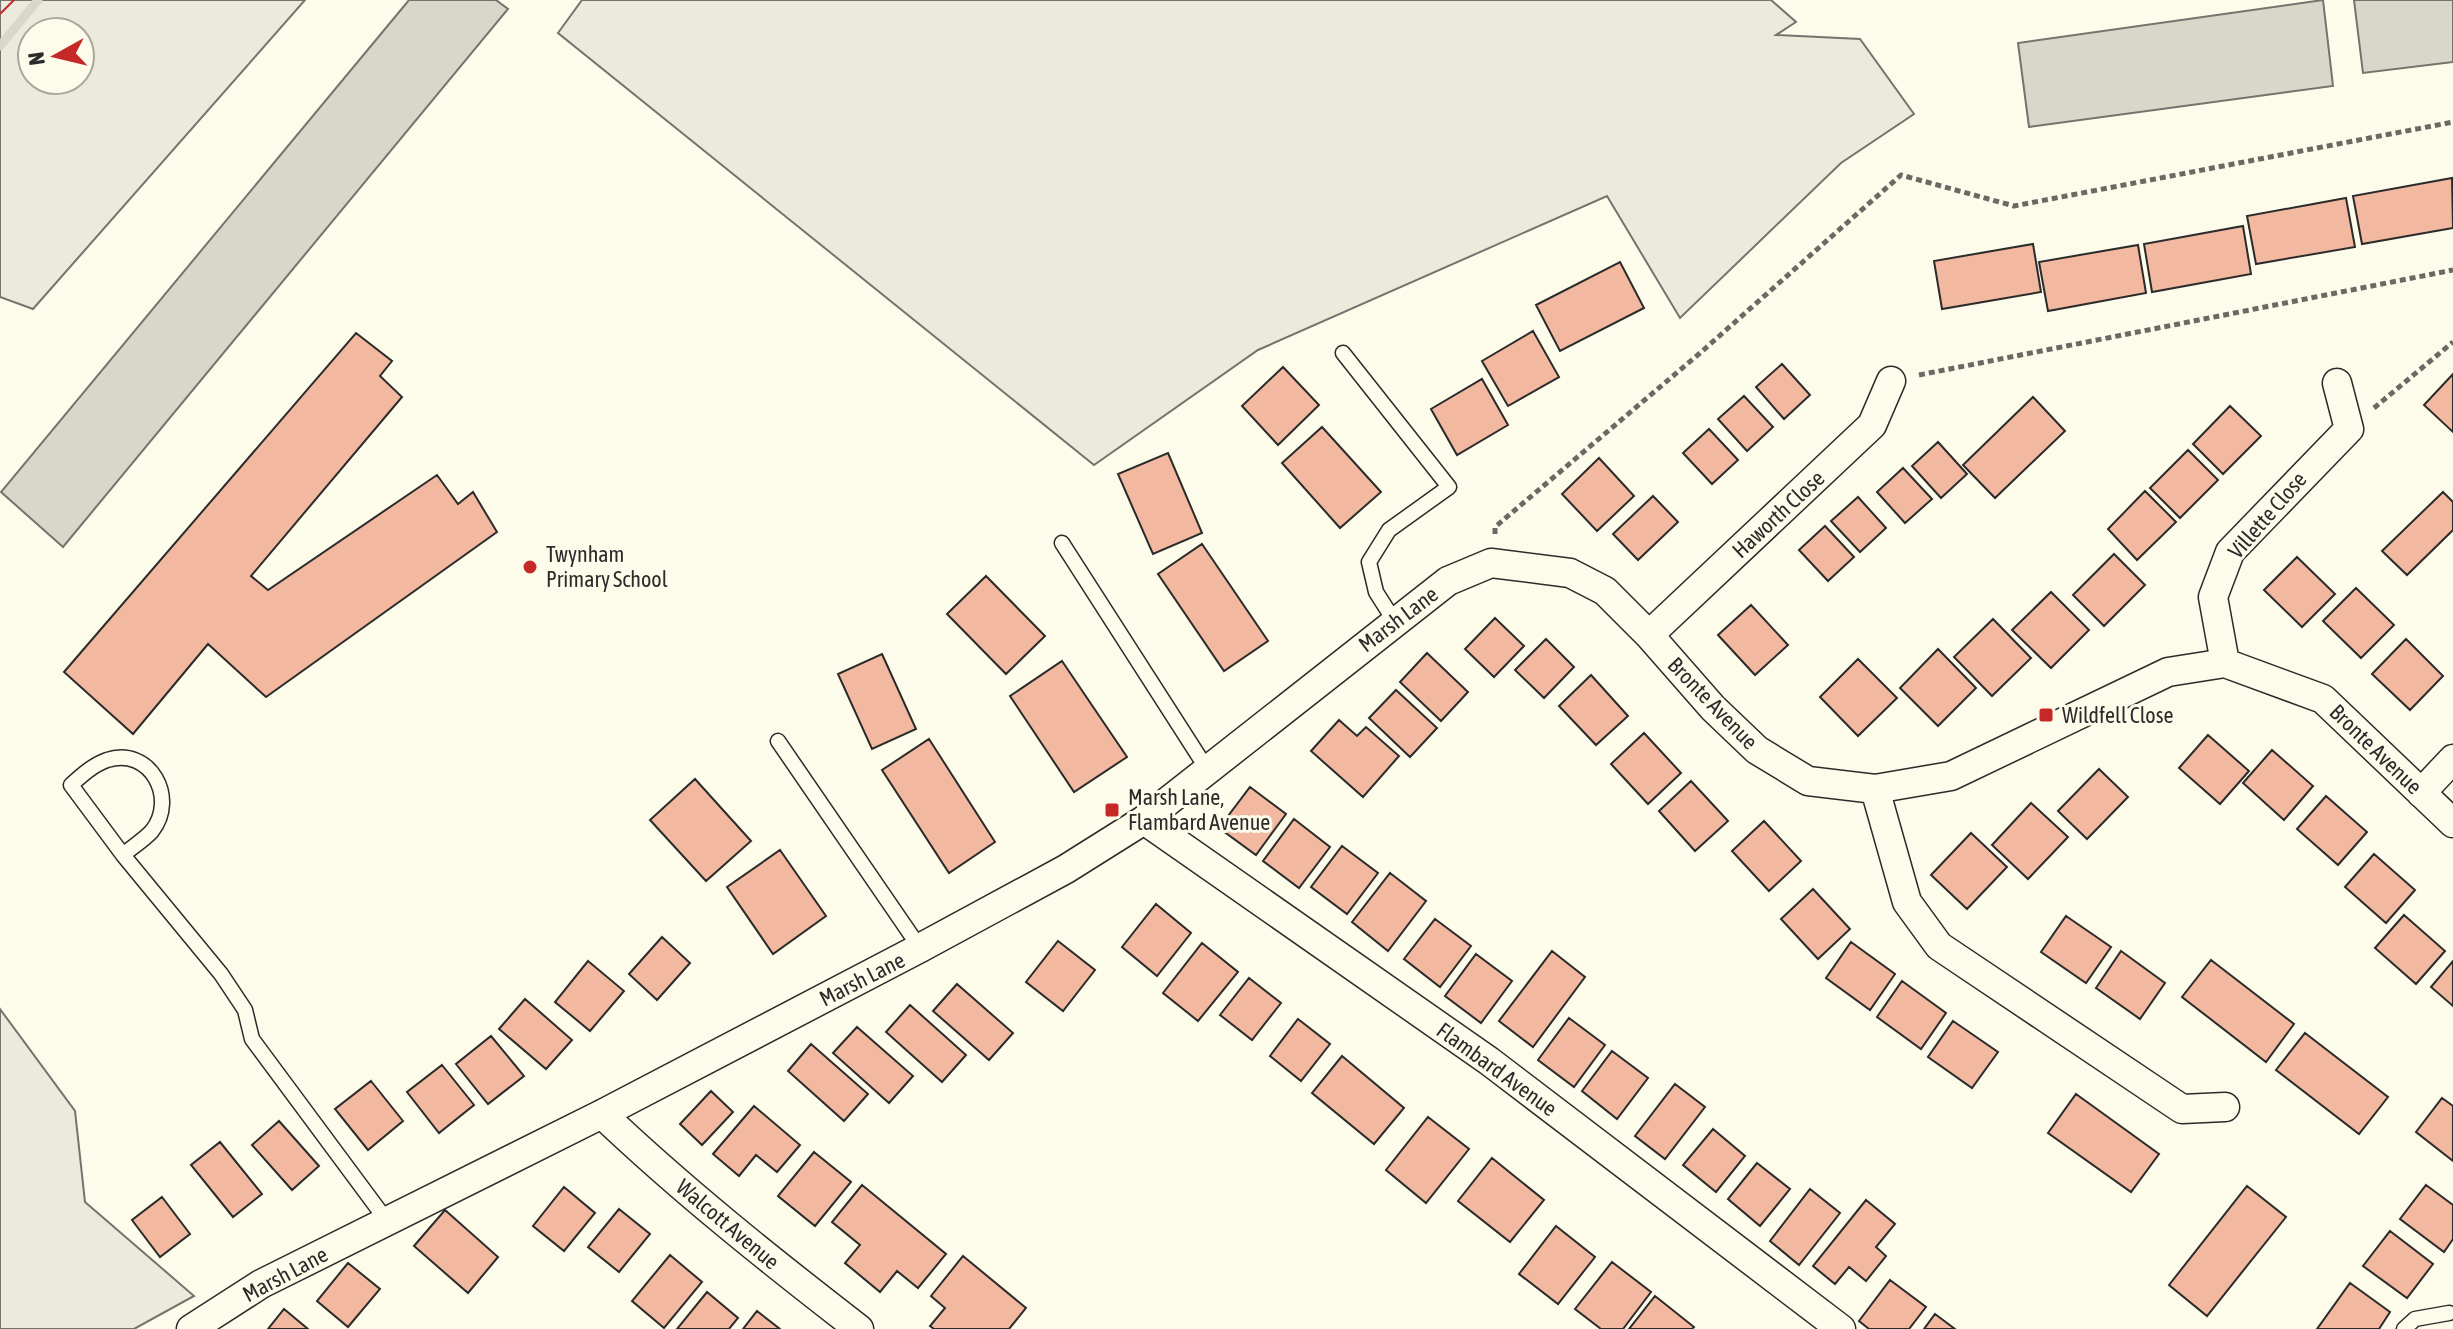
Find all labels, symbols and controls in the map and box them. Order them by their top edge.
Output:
north arrow [16,16,96,96]
text: N [22,51,50,67]
street label: Haworth Close [1727,465,1829,563]
street label: Villette Close [2222,466,2312,564]
place label: Twynham Primary School [546,541,668,592]
marker: Twynham Primary School [521,558,539,576]
street label: Marsh Lane [1353,581,1443,657]
street label: Bronte Avenue [1663,652,1763,754]
street label: Bronte Avenue [2325,699,2427,799]
place label: Wildfell Close [2062,702,2173,728]
marker: Wildfell Close [2037,706,2055,724]
place label: Marsh Lane, Flambard Avenue [1128,784,1270,835]
marker: Marsh Lane, Flambard Avenue [1103,801,1121,819]
street label: Marsh Lane [815,946,909,1012]
street label: Flambard Avenue [1432,1017,1562,1121]
street label: Walcott Avenue [671,1173,785,1275]
street label: Marsh Lane [238,1241,332,1307]

